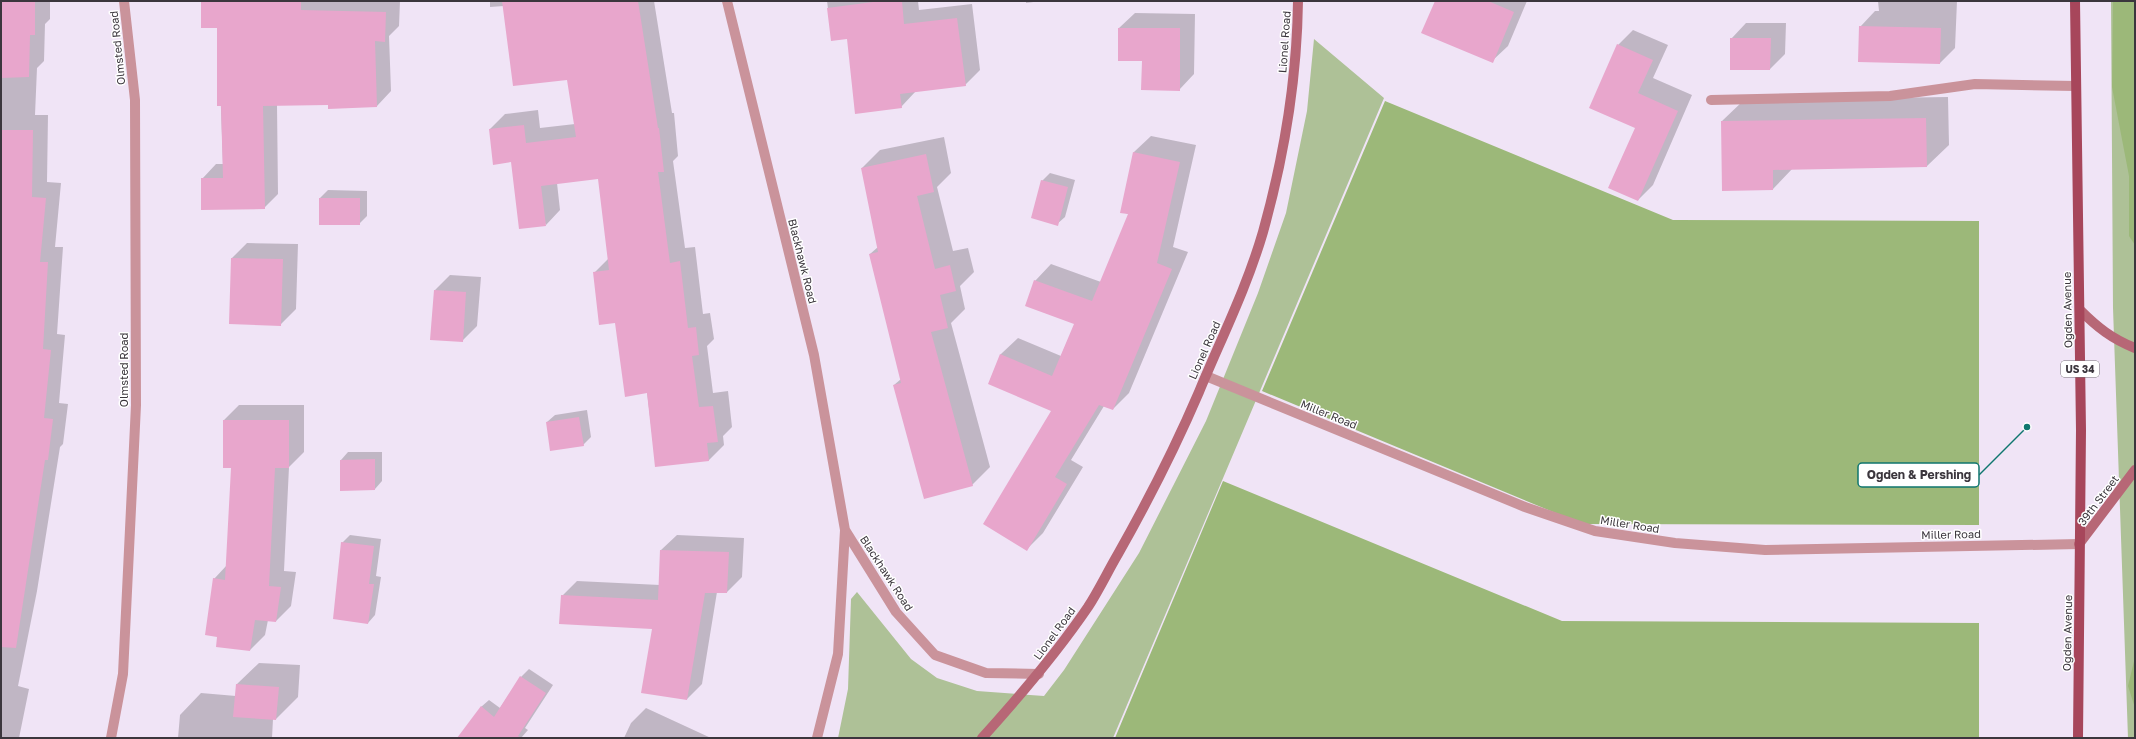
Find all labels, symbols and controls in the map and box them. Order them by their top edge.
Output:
street label: Olmsted Road [107,10,127,86]
street label: Lionel Road [1275,11,1293,73]
street label: Blackhawk Road [786,217,820,305]
street label: Ogden Avenue [2060,272,2074,348]
street label: Lionel Road [1185,319,1223,381]
street label: Olmsted Road [117,333,130,407]
road number: US 34 [2061,361,2099,377]
street label: Miller Road [1299,397,1359,431]
callout: Ogden & Pershing [1858,463,1979,487]
text: Ogden & Pershing [1867,467,1971,482]
street label: 39th Street [2075,472,2121,528]
street label: Miller Road [1599,513,1661,535]
street label: Miller Road [1921,527,1981,541]
street label: Blackhawk Road [858,533,916,613]
street label: Ogden Avenue [2060,595,2074,671]
street label: Lionel Road [1030,604,1078,662]

